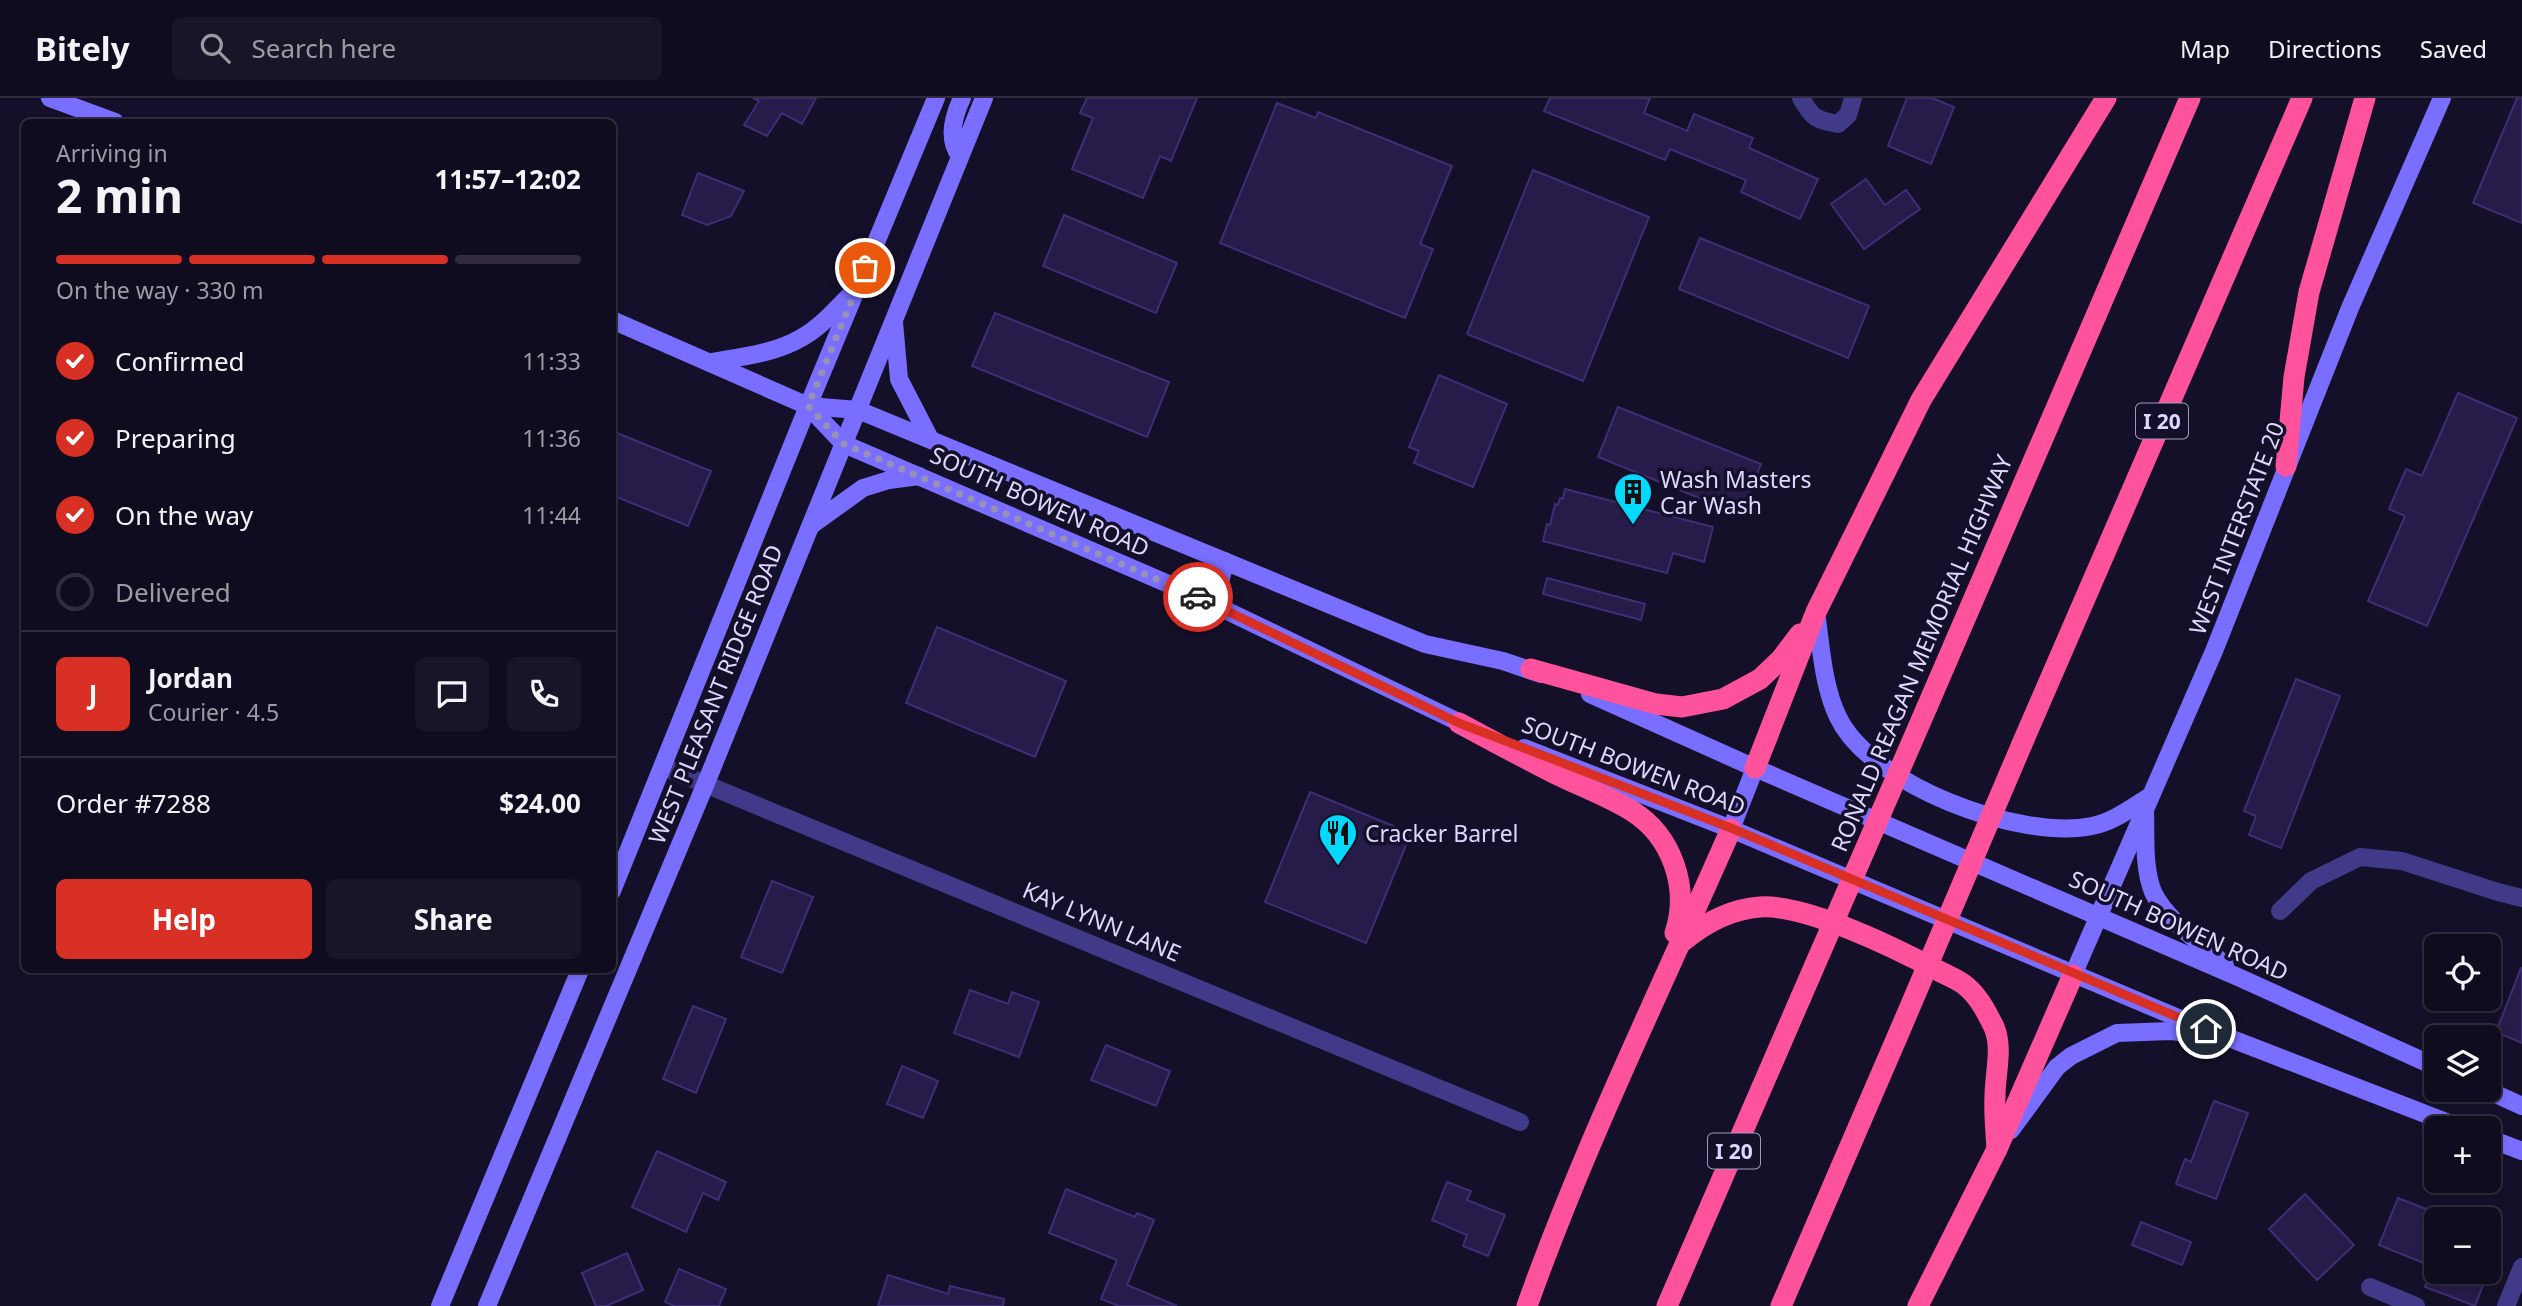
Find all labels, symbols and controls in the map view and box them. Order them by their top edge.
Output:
search box [172,17,662,80]
text: Bitely [35,26,130,71]
icon: search [196,29,234,67]
text: Search here [252,30,396,66]
text: Map [2180,32,2230,65]
text: Directions [2268,32,2382,65]
text: Saved [2420,32,2487,65]
text: Arriving in [56,137,168,169]
text: 11:57–12:02 [434,161,581,197]
text: 2 min [56,164,183,226]
pin [835,238,895,298]
icon: bag [846,249,884,287]
text: On the way · 330 m [56,274,263,306]
icon: check [56,342,94,380]
text: Confirmed [115,343,245,379]
text: 11:33 [522,345,581,377]
road number: I 20 [2136,404,2188,438]
street label: WEST INTERSTATE 20 [2181,417,2291,639]
icon: check [56,419,94,457]
text: Preparing [115,420,236,456]
text: 11:36 [522,422,581,454]
street label: SOUTH BOWEN ROAD [925,438,1155,564]
street label: RONALD REAGAN MEMORIAL HIGHWAY [1823,449,2020,856]
place label: Wash Masters Car Wash [1660,463,1812,521]
building icon: Wash Masters Car Wash [1612,471,1654,526]
icon: check [56,496,94,534]
text: On the way [115,497,253,533]
text: 11:44 [522,499,581,531]
street label: WEST PLEASANT RIDGE ROAD [640,540,790,848]
courier [1163,562,1233,632]
text: Delivered [115,574,231,610]
icon: car [1179,578,1217,616]
button: chat [415,657,489,731]
button: phone [507,657,581,731]
text: Jordan [148,660,233,696]
text: J [89,676,97,712]
text: Courier · 4.5 [148,696,279,728]
street label: SOUTH BOWEN ROAD [1518,708,1750,822]
text: Order #7288 [56,785,211,821]
text: $24.00 [499,785,581,821]
restaurant icon: Cracker Barrel [1317,812,1359,867]
place label: Cracker Barrel [1365,817,1519,849]
street label: SOUTH BOWEN ROAD [2064,862,2294,988]
street label: KAY LYNN LANE [1018,873,1186,969]
button: Help [56,879,312,959]
button: Share [326,879,581,959]
map controls [2424,934,2501,1284]
button: locate [2424,934,2501,1011]
pin [2176,999,2236,1059]
icon: home [2187,1010,2225,1048]
button: layers [2424,1025,2501,1102]
button: + [2424,1116,2501,1193]
road number: I 20 [1708,1134,1760,1168]
button: − [2424,1207,2501,1284]

